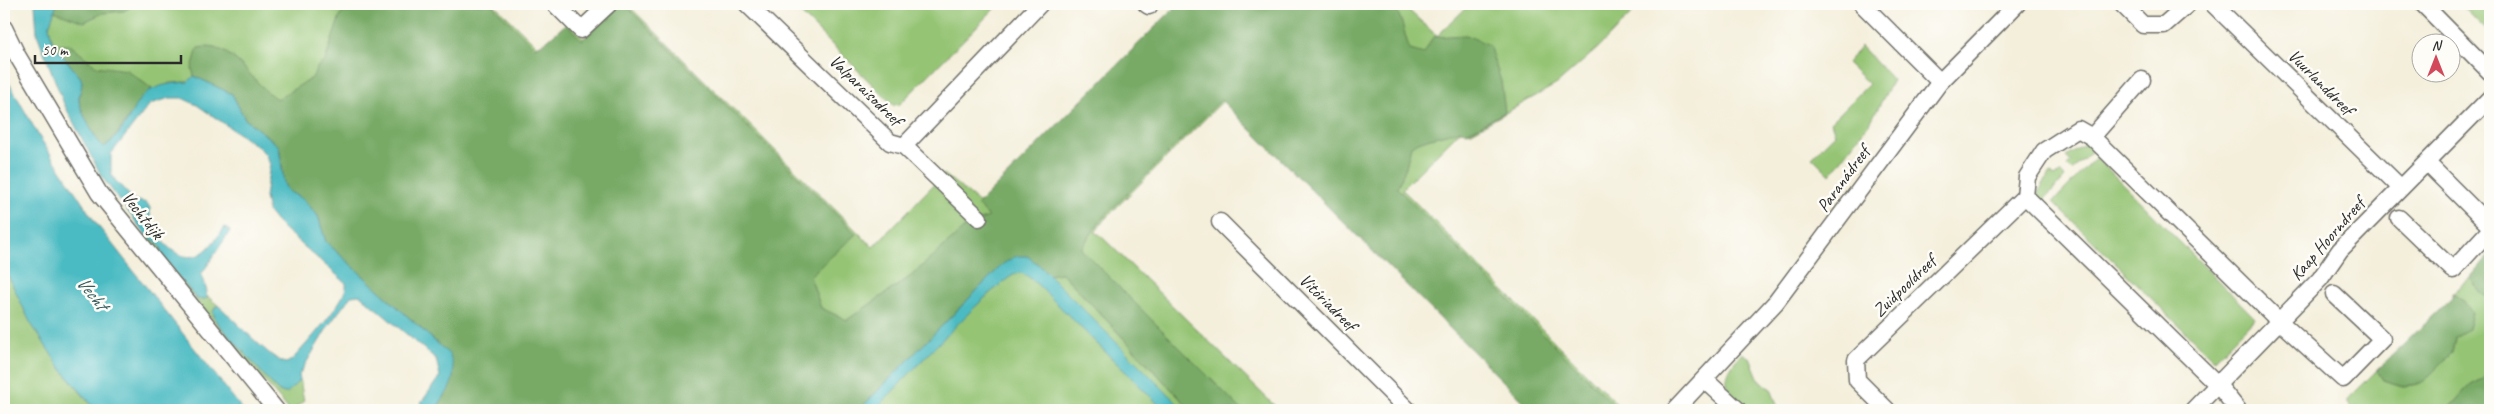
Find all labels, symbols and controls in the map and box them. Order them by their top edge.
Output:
scale bar [35,32,181,64]
north arrow [2412,32,2462,82]
text: N [2432,37,2443,54]
text: 50 m [42,41,69,60]
street label: Vuurlanddreef [2283,44,2361,122]
street label: Valparaisodreef [825,50,910,133]
street label: Paranádreef [1812,138,1877,216]
street label: Vechtdijk [117,187,170,245]
street label: Kaap Hoorndreef [2285,190,2372,285]
street label: Zuidpooldreef [1868,247,1943,321]
street label: Vitóriadreef [1295,269,1364,338]
water label: Vecht [71,271,116,318]

